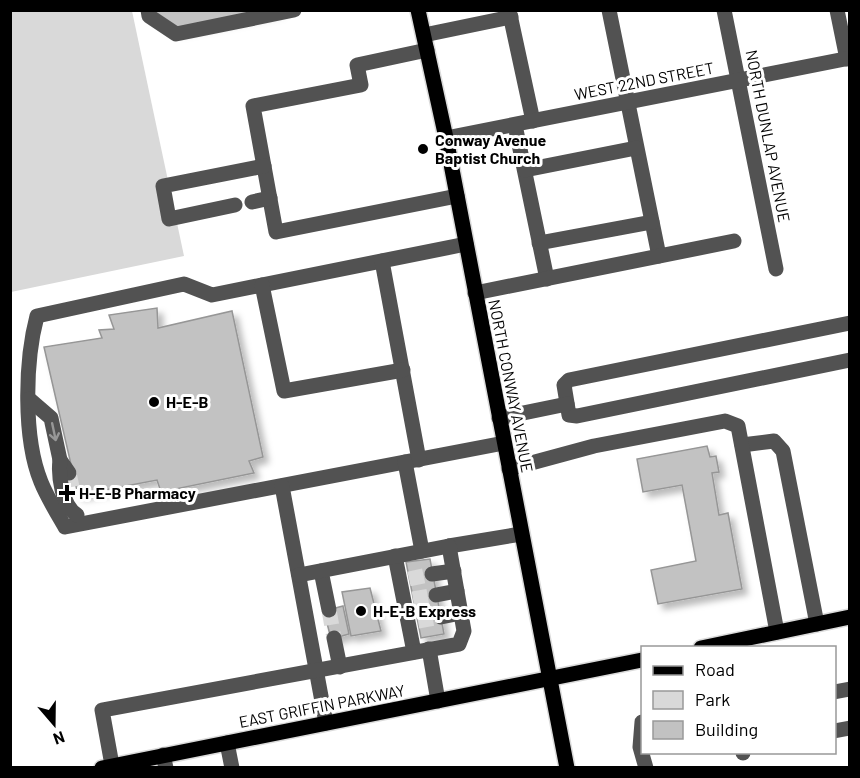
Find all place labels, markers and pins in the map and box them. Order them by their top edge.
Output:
place label: Conway Avenue Baptist Church [435,130,546,167]
marker: Conway Avenue Baptist Church [416,142,430,156]
place label: H-E-B [166,392,208,411]
marker: H-E-B [147,395,161,409]
place label: H-E-B Pharmacy [79,483,196,502]
marker: H-E-B Pharmacy [60,486,74,500]
place label: H-E-B Express [373,601,476,620]
marker: H-E-B Express [354,604,368,618]

